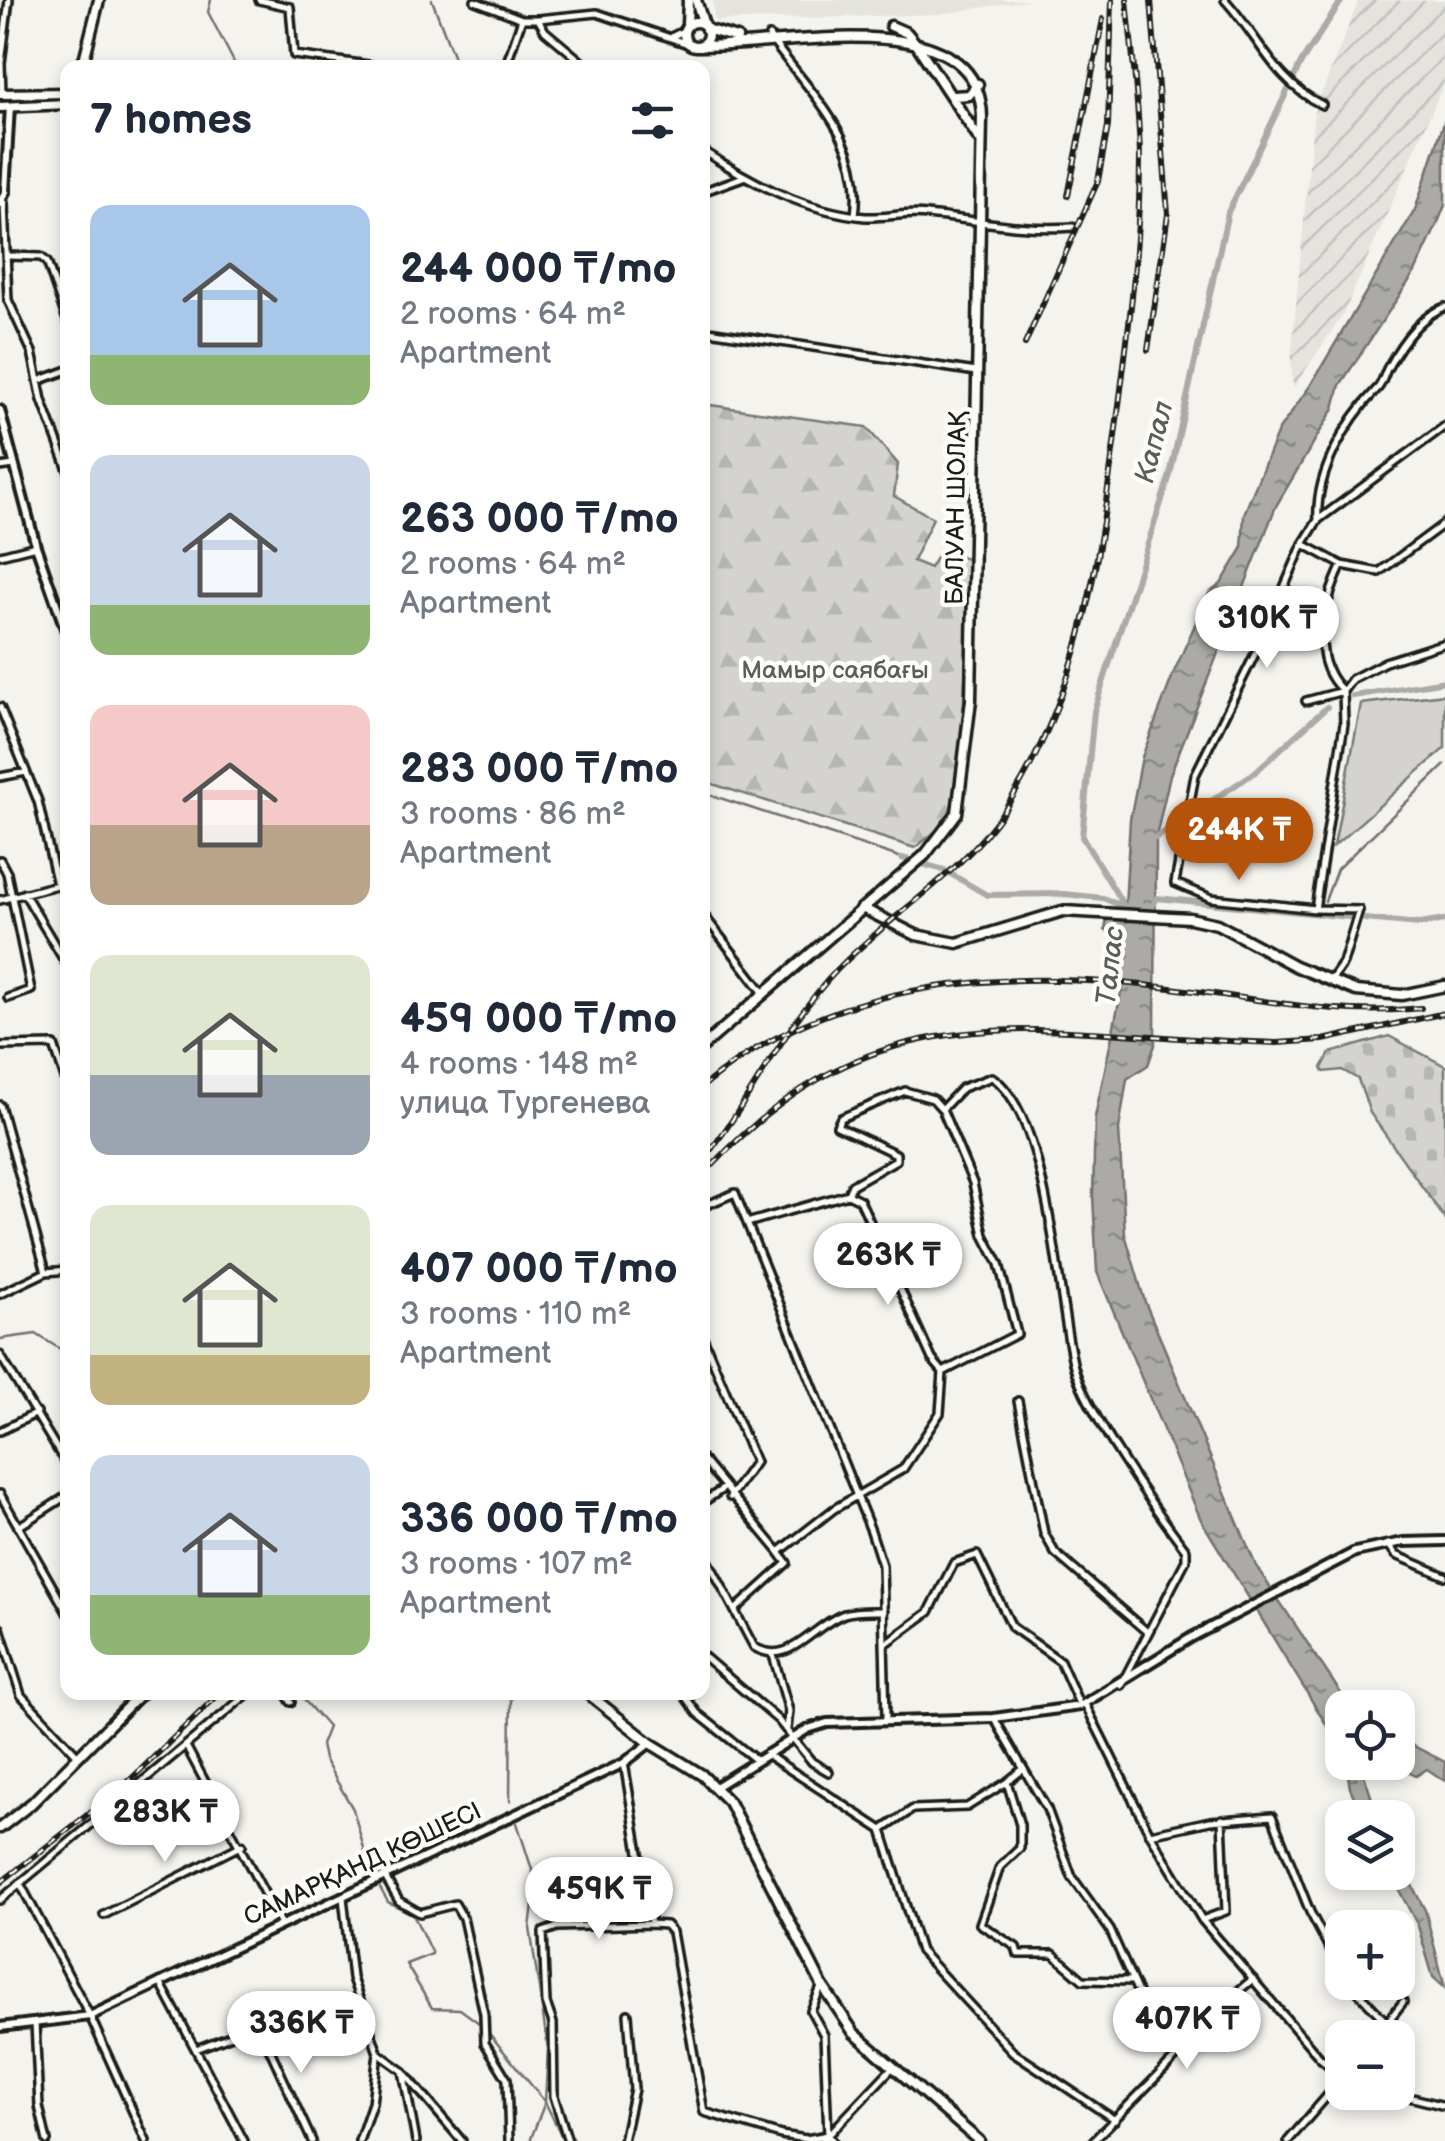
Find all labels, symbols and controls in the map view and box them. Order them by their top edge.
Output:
icon: filters [625,93,680,148]
text: 7 homes [90,95,252,146]
text: 244 000 ₸/mo [400,244,677,295]
icon: home [170,245,290,365]
text: 2 rooms · 64 m² [400,295,626,334]
text: Apartment [400,334,551,373]
water label: Капал [1128,398,1181,487]
street label: БАЛУАН ШОЛАҚ [939,411,974,605]
text: 263 000 ₸/mo [400,494,679,545]
icon: home [170,495,290,615]
text: 2 rooms · 64 m² [400,545,626,584]
text: Apartment [400,584,551,623]
pin: 310K ₸ [1186,586,1348,671]
text: 310K ₸ [1217,599,1317,638]
park label: Мамыр саябағы [741,655,929,686]
text: 283 000 ₸/mo [400,744,678,795]
icon: home [170,745,290,865]
text: 3 rooms · 86 m² [400,795,626,834]
pin: 244K ₸ [1158,798,1320,883]
text: 244K ₸ [1187,811,1291,850]
text: Apartment [400,834,551,873]
water label: Талас [1090,925,1131,1007]
text: 459 000 ₸/mo [400,994,677,1045]
icon: home [170,995,290,1115]
text: 4 rooms · 148 m² [400,1045,638,1084]
text: улица Тургенева [400,1084,651,1123]
pin: 263K ₸ [807,1223,969,1308]
text: 263K ₸ [835,1236,941,1275]
text: 407 000 ₸/mo [400,1244,678,1295]
icon: home [170,1245,290,1365]
text: 3 rooms · 110 m² [400,1295,631,1334]
text: Apartment [400,1334,551,1373]
text: 336 000 ₸/mo [400,1494,678,1545]
icon: home [170,1495,290,1615]
text: 3 rooms · 107 m² [400,1545,633,1584]
text: Apartment [400,1584,551,1623]
map controls [1325,1690,1415,2110]
button: locate [1325,1690,1415,1780]
pin: 283K ₸ [84,1780,246,1865]
text: 283K ₸ [113,1793,217,1832]
street label: САМАРҚАНД КӨШЕСІ [239,1796,486,1933]
button: layers [1325,1800,1415,1890]
pin: 459K ₸ [518,1857,680,1942]
text: 459K ₸ [547,1870,651,1909]
button: + [1325,1910,1415,2000]
pin: 407K ₸ [1106,1987,1268,2072]
pin: 336K ₸ [220,1991,382,2076]
text: 407K ₸ [1135,2000,1239,2039]
text: 336K ₸ [249,2004,353,2043]
button: − [1325,2020,1415,2110]

